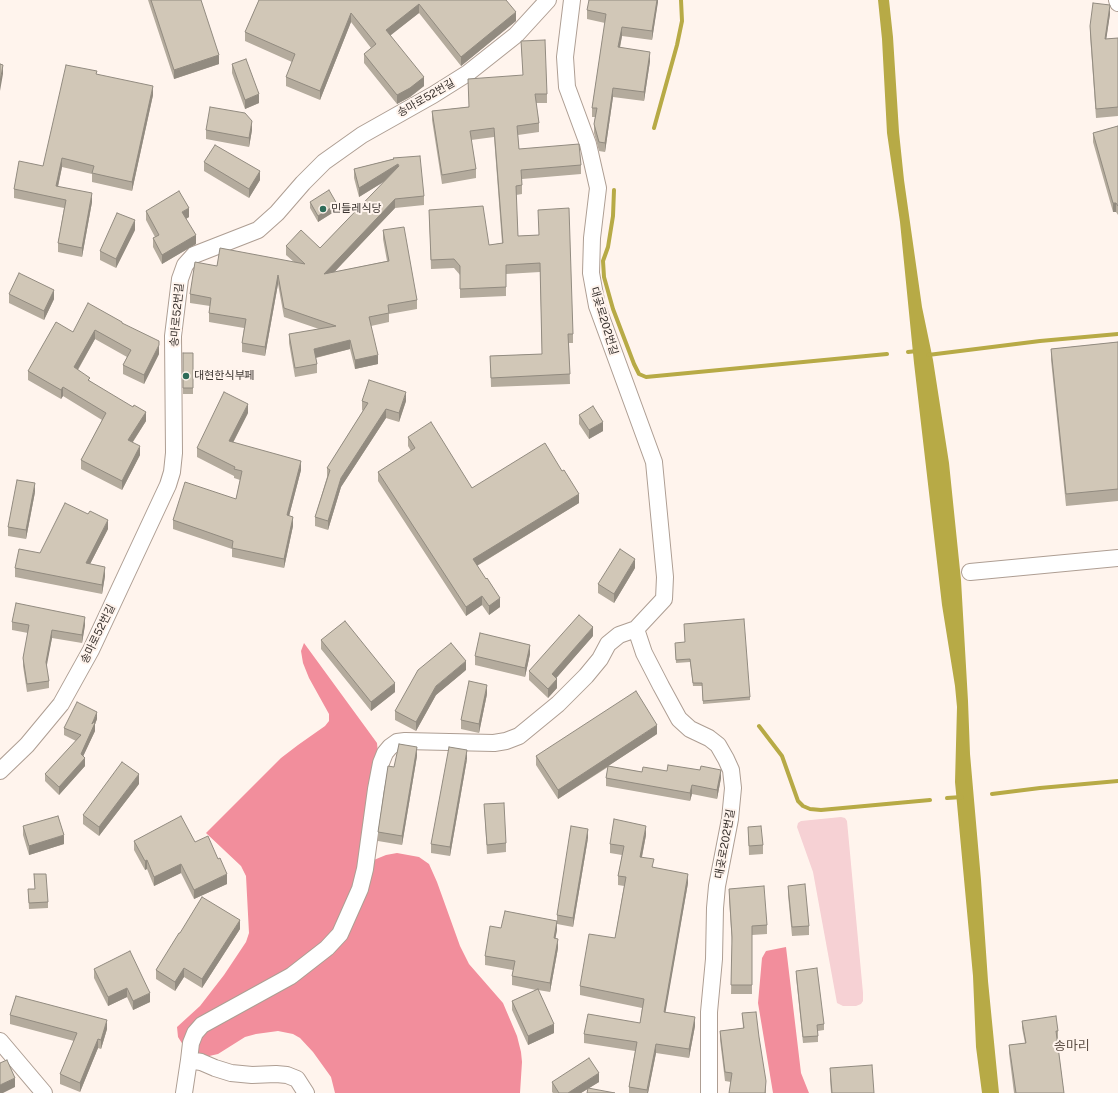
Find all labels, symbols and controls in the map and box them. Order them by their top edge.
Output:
street label: 송마로52번길 [395,76,457,120]
place label: 민들레식당 [331,202,382,216]
marker: 민들레식당 [318,204,328,214]
street label: 송마로52번길 [168,282,186,348]
street label: 대곶로202번길 [587,285,621,357]
place label: 대현한식부페 [194,369,255,383]
marker: 대현한식부페 [181,371,191,381]
street label: 송마로52번길 [78,602,118,666]
street label: 대곶로202번길 [712,808,738,880]
district label: 송마리 [1054,1038,1090,1054]

